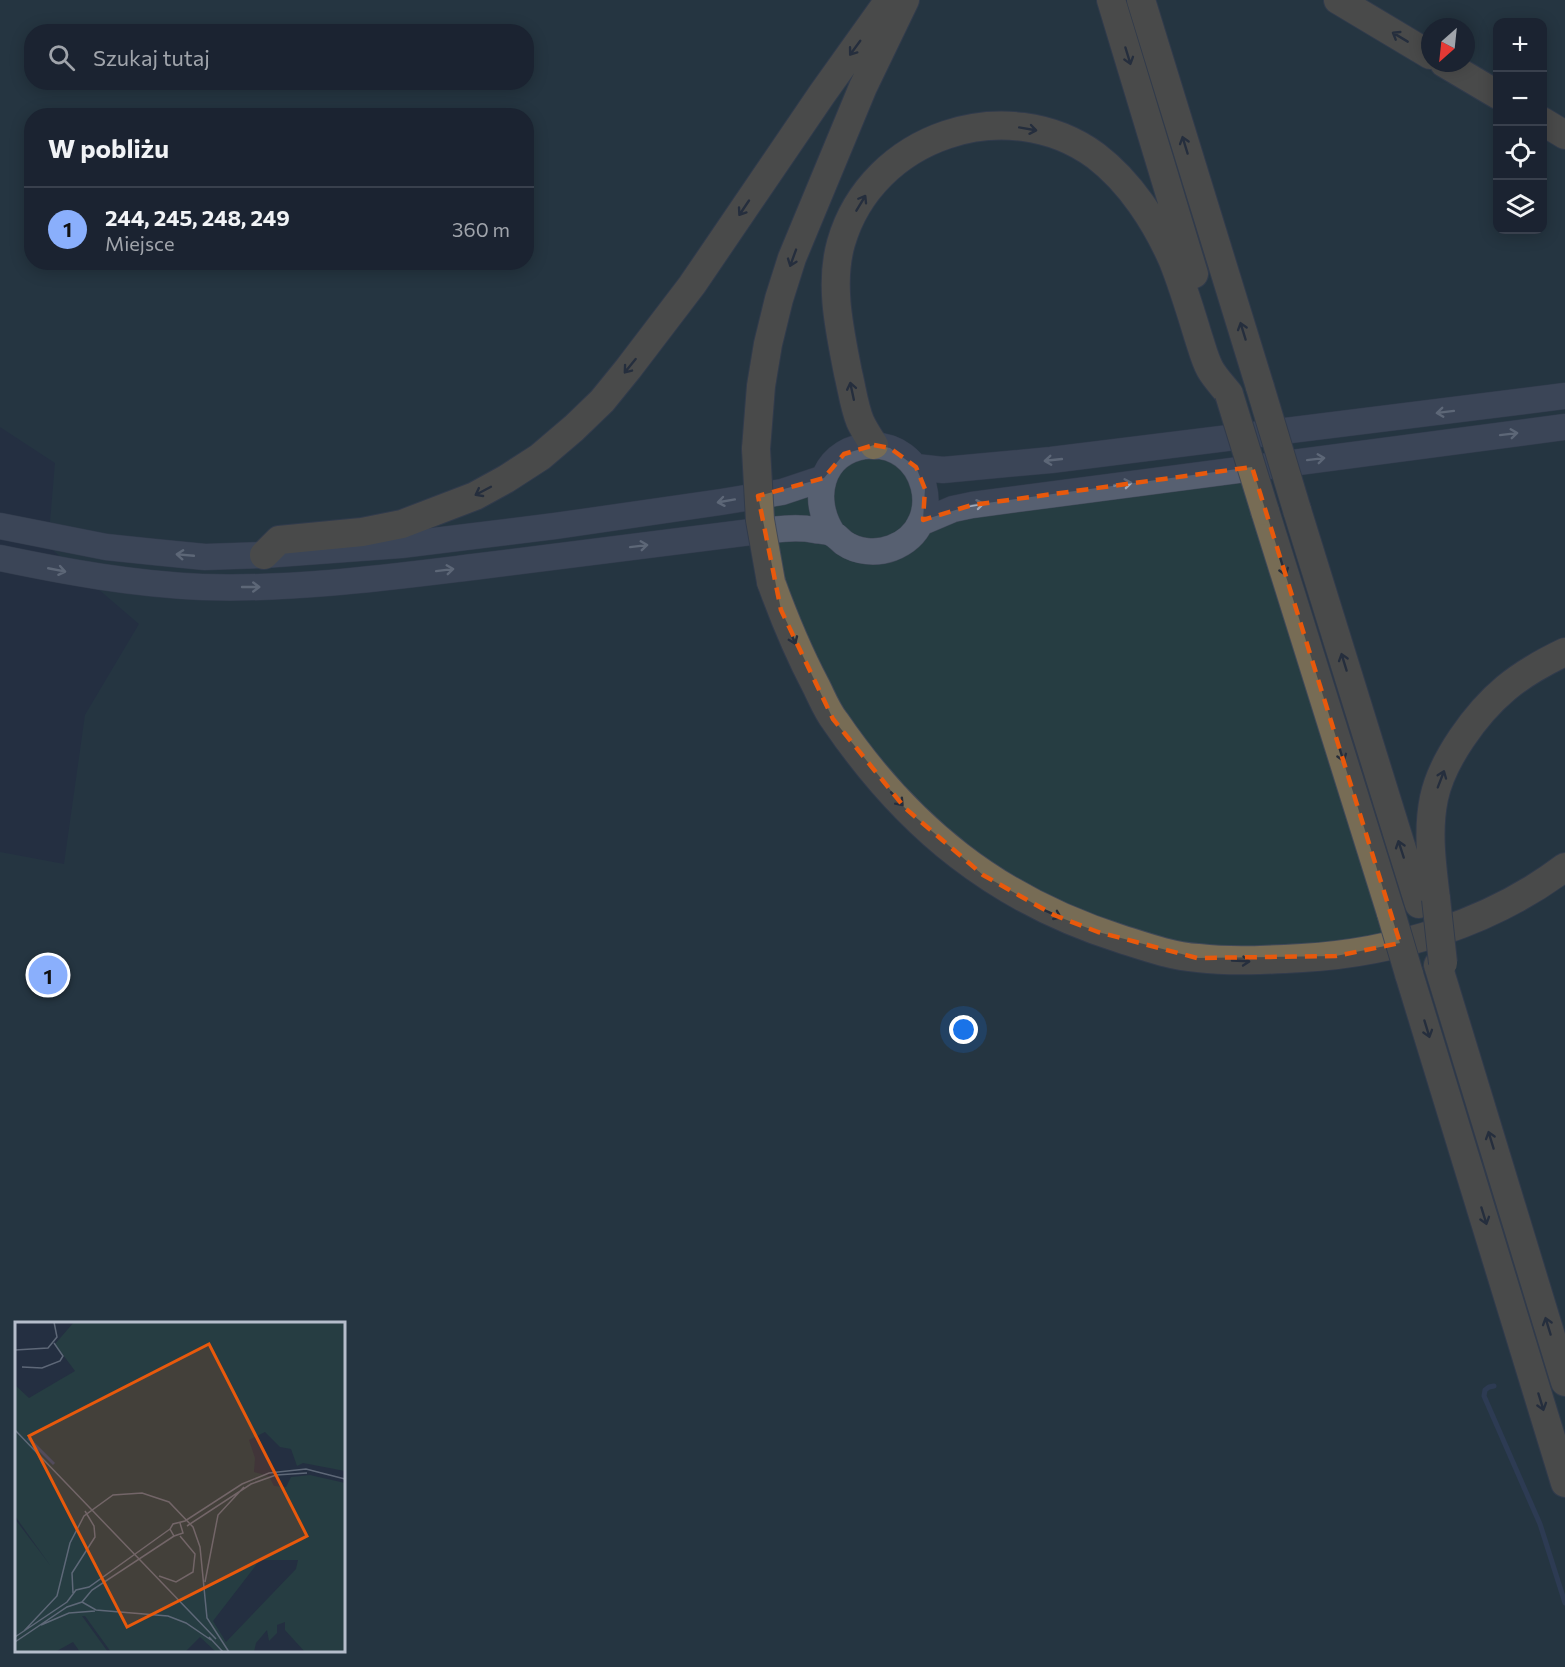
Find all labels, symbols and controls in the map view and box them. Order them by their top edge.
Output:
north arrow [1421,18,1475,72]
map controls [1493,18,1547,234]
button: + [1493,18,1547,72]
search box [24,24,534,90]
one-way arrow [1392,31,1409,43]
one-way arrow [849,39,861,55]
icon: search [45,41,78,74]
text: Szukaj tutaj [93,44,210,71]
one-way arrow [1123,46,1134,65]
button: − [1493,72,1547,126]
one-way arrow [1018,123,1037,134]
button: locate [1493,126,1547,180]
text: W pobliżu [48,132,169,163]
one-way arrow [1179,136,1190,155]
button: layers [1493,180,1547,234]
one-way arrow [855,195,867,212]
one-way arrow [738,199,750,216]
text: 244, 245, 248, 249 [105,204,290,231]
text: 1 [63,217,72,241]
text: 360 m [452,217,510,241]
text: Miejsce [105,231,174,255]
one-way arrow [786,248,797,267]
one-way arrow [1237,322,1248,341]
one-way arrow [624,358,637,374]
one-way arrow [846,382,857,402]
one-way arrow [1435,406,1455,417]
one-way arrow [1499,429,1519,440]
one-way arrow [1305,453,1325,464]
one-way arrow [1044,455,1064,466]
one-way arrow [1112,478,1132,489]
one-way arrow [475,485,492,497]
one-way arrow [717,496,737,507]
one-way arrow [965,499,985,510]
one-way arrow [628,541,648,552]
one-way arrow [175,549,195,560]
one-way arrow [1278,557,1289,576]
one-way arrow [435,564,455,575]
one-way arrow [47,565,67,576]
one-way arrow [241,581,261,593]
one-way arrow [787,627,798,645]
one-way arrow [1338,653,1349,672]
one-way arrow [1336,743,1347,762]
one-way arrow [1436,770,1447,789]
one-way arrow [890,791,904,806]
one-way arrow [1394,840,1405,859]
one-way arrow [1043,909,1061,920]
pin: 1 [28,952,68,998]
one-way arrow [1230,955,1250,966]
your location [949,1015,978,1044]
one-way arrow [1422,1019,1433,1038]
one-way arrow [1485,1131,1496,1150]
one-way arrow [1479,1206,1490,1225]
one-way arrow [1542,1317,1553,1336]
inset map [15,1322,345,1652]
one-way arrow [1536,1392,1547,1411]

